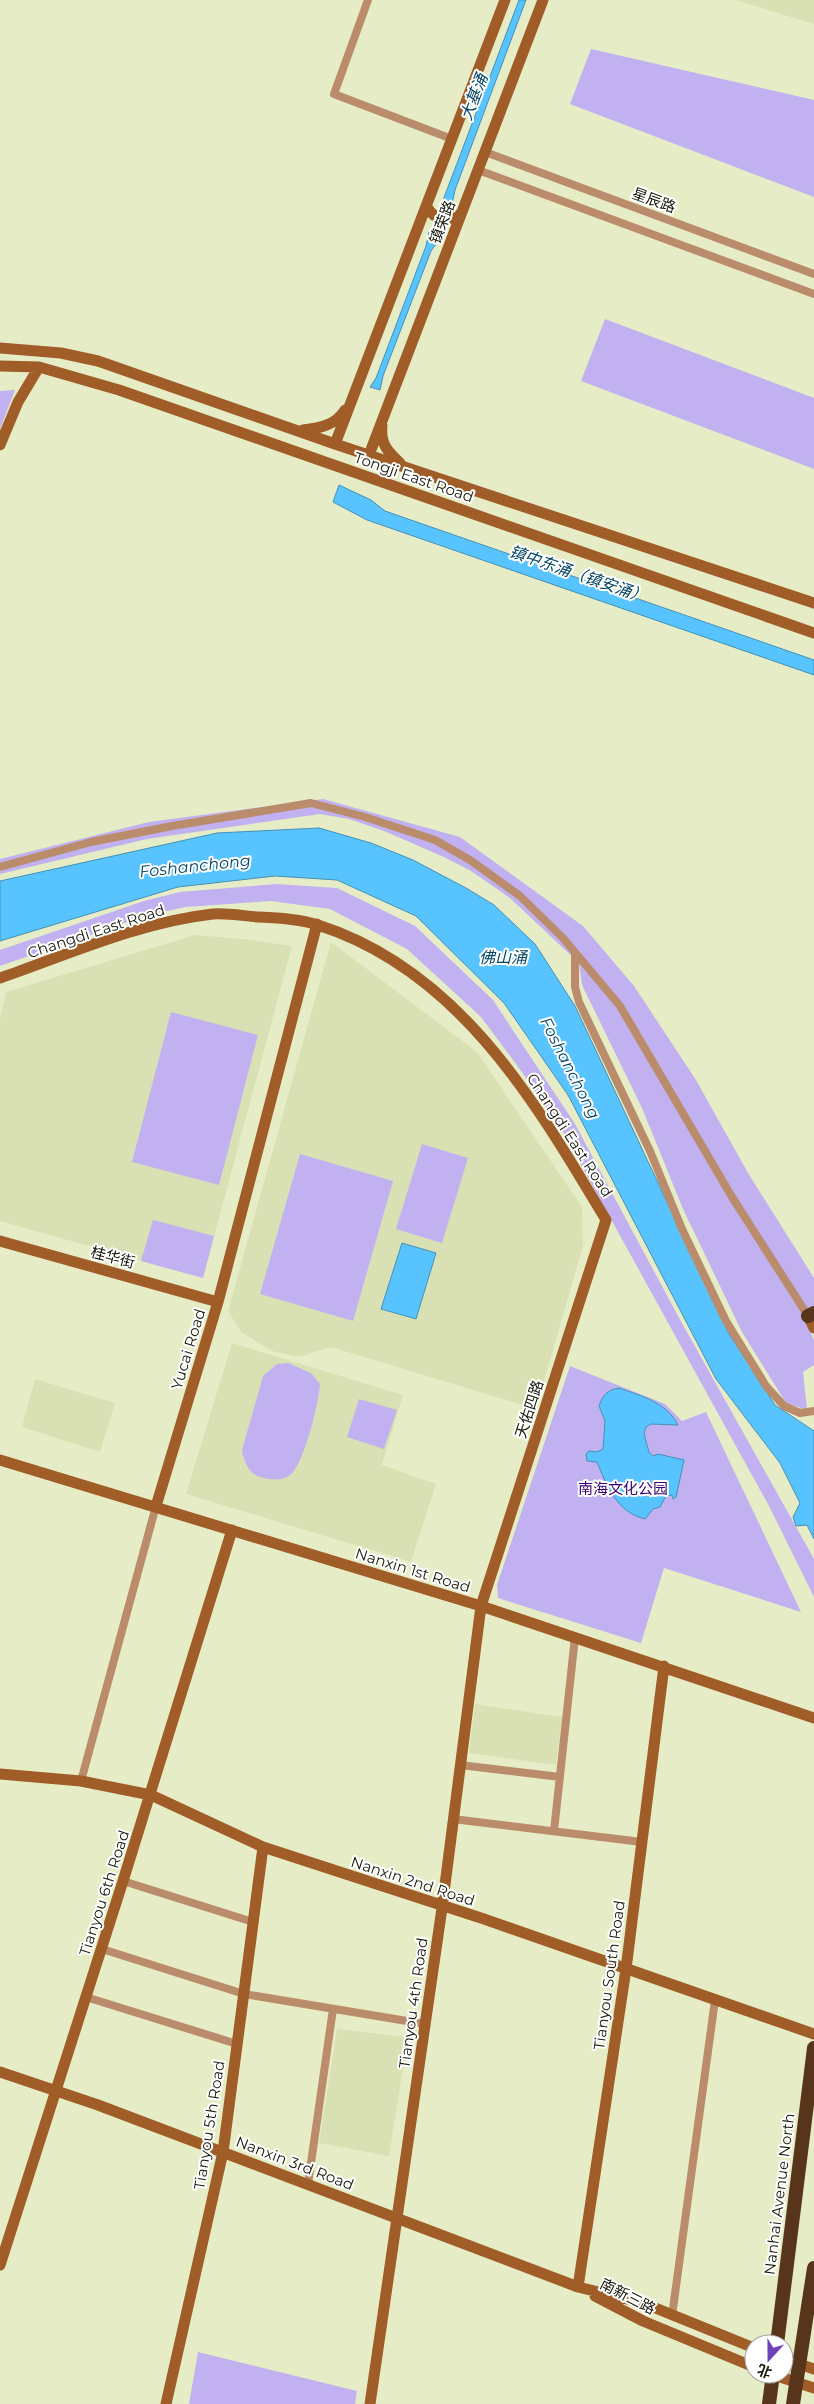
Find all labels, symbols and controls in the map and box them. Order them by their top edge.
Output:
water label: 大基涌 [457,69,492,123]
street label: 星辰路 [630,183,678,217]
street label: 镇荣路 [425,198,459,246]
street label: Tongji East Road [352,448,476,506]
water label: 镇中东涌（镇安涌） [507,542,649,606]
water label: Foshanchong [138,851,252,881]
street label: Changdi East Road [25,900,167,962]
water label: 佛山涌 [479,948,529,967]
water label: Foshanchong [536,1014,604,1122]
street label: Changdi East Road [523,1070,617,1200]
street label: 桂华街 [89,1242,137,1272]
street label: Yucai Road [167,1306,209,1392]
street label: 天佑四路 [511,1378,547,1440]
park label: 南海文化公园 [578,1479,668,1498]
street label: Nanxin 1st Road [353,1543,473,1597]
street label: Tianyou 6th Road [75,1828,133,1958]
street label: Nanxin 2nd Road [349,1852,477,1910]
street label: Tianyou South Road [589,1899,629,2051]
street label: Tianyou 4th Road [394,1936,432,2070]
street label: Tianyou 5th Road [189,2059,229,2191]
street label: Nanhai Avenue North [760,2112,798,2276]
street label: Nanxin 3rd Road [233,2132,357,2194]
street label: 南新三路 [597,2274,659,2318]
north arrow [744,2334,794,2384]
text: 北 [755,2360,774,2382]

